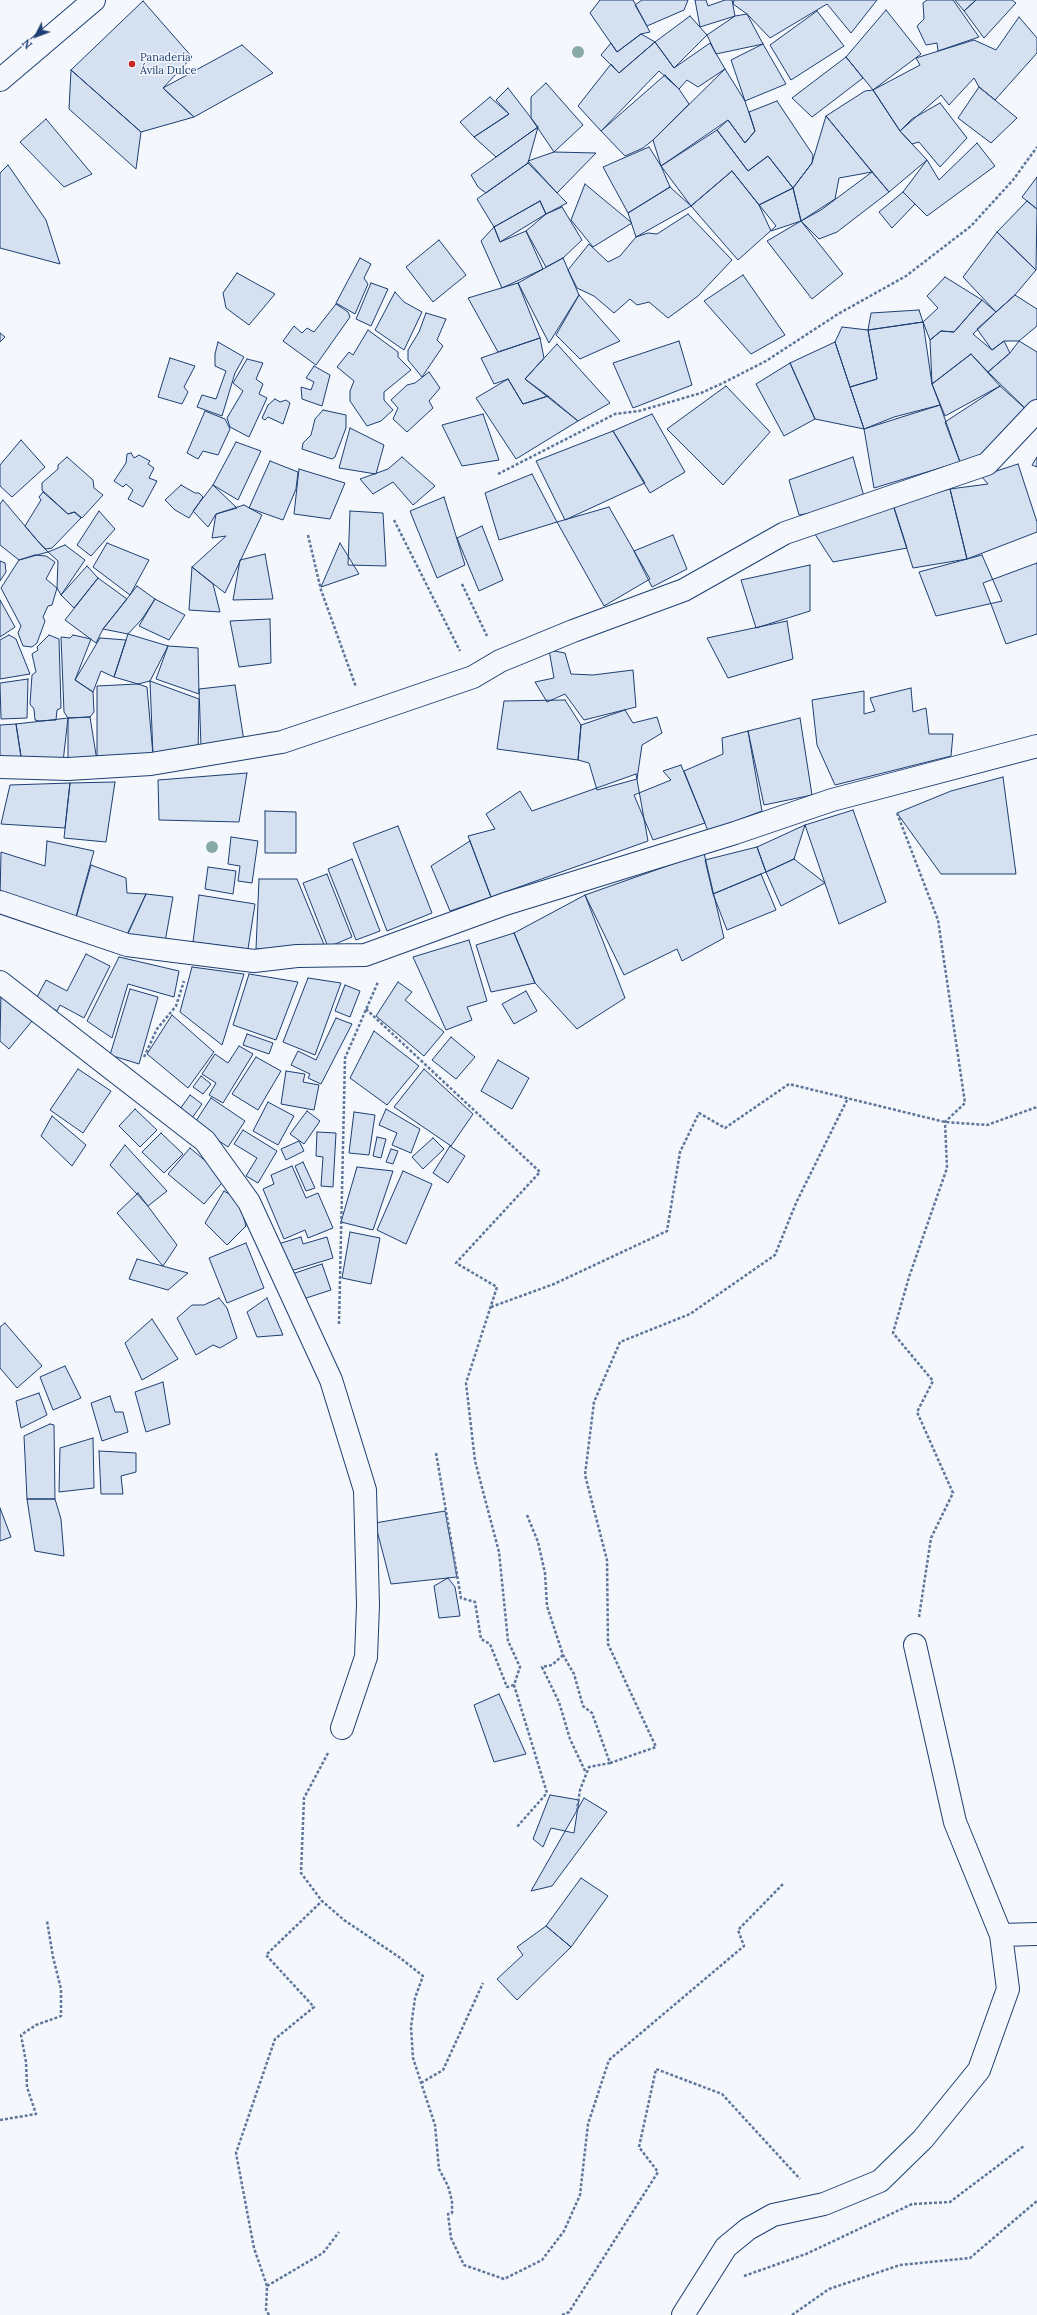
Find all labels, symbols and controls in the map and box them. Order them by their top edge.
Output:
north arrow [16,16,56,56]
text: N [19,36,35,52]
place label: Panadería Ávila Dulce [140,51,196,77]
marker: Panadería Ávila Dulce [127,59,137,69]

